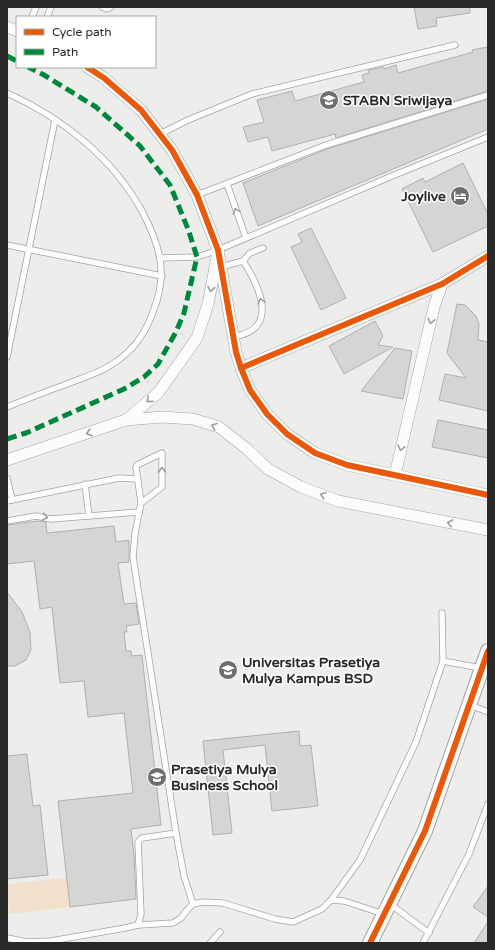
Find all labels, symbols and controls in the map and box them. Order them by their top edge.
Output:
legend [16,16,156,68]
text: Cycle path [52,25,111,39]
text: Path [52,45,78,59]
school or university icon: STABN Sriwijaya [318,89,340,111]
place label: STABN Sriwijaya [343,92,452,109]
hotel icon: Joylive [449,185,471,207]
place label: Joylive [400,188,446,205]
one-way arrow [233,208,241,215]
one-way arrow [207,285,216,292]
one-way arrow [257,298,265,304]
one-way arrow [427,318,435,324]
one-way arrow [147,396,154,403]
one-way arrow [211,422,218,431]
one-way arrow [85,428,92,436]
one-way arrow [397,444,406,451]
one-way arrow [158,467,166,473]
one-way arrow [319,492,326,500]
one-way arrow [42,513,49,521]
one-way arrow [447,519,453,527]
place label: Universitas Prasetiya Mulya Kampus BSD [242,654,380,687]
school or university icon: Universitas Prasetiya Mulya Kampus BSD [217,659,239,681]
place label: Prasetiya Mulya Business School [171,761,278,794]
school or university icon: Prasetiya Mulya Business School [146,766,168,788]

